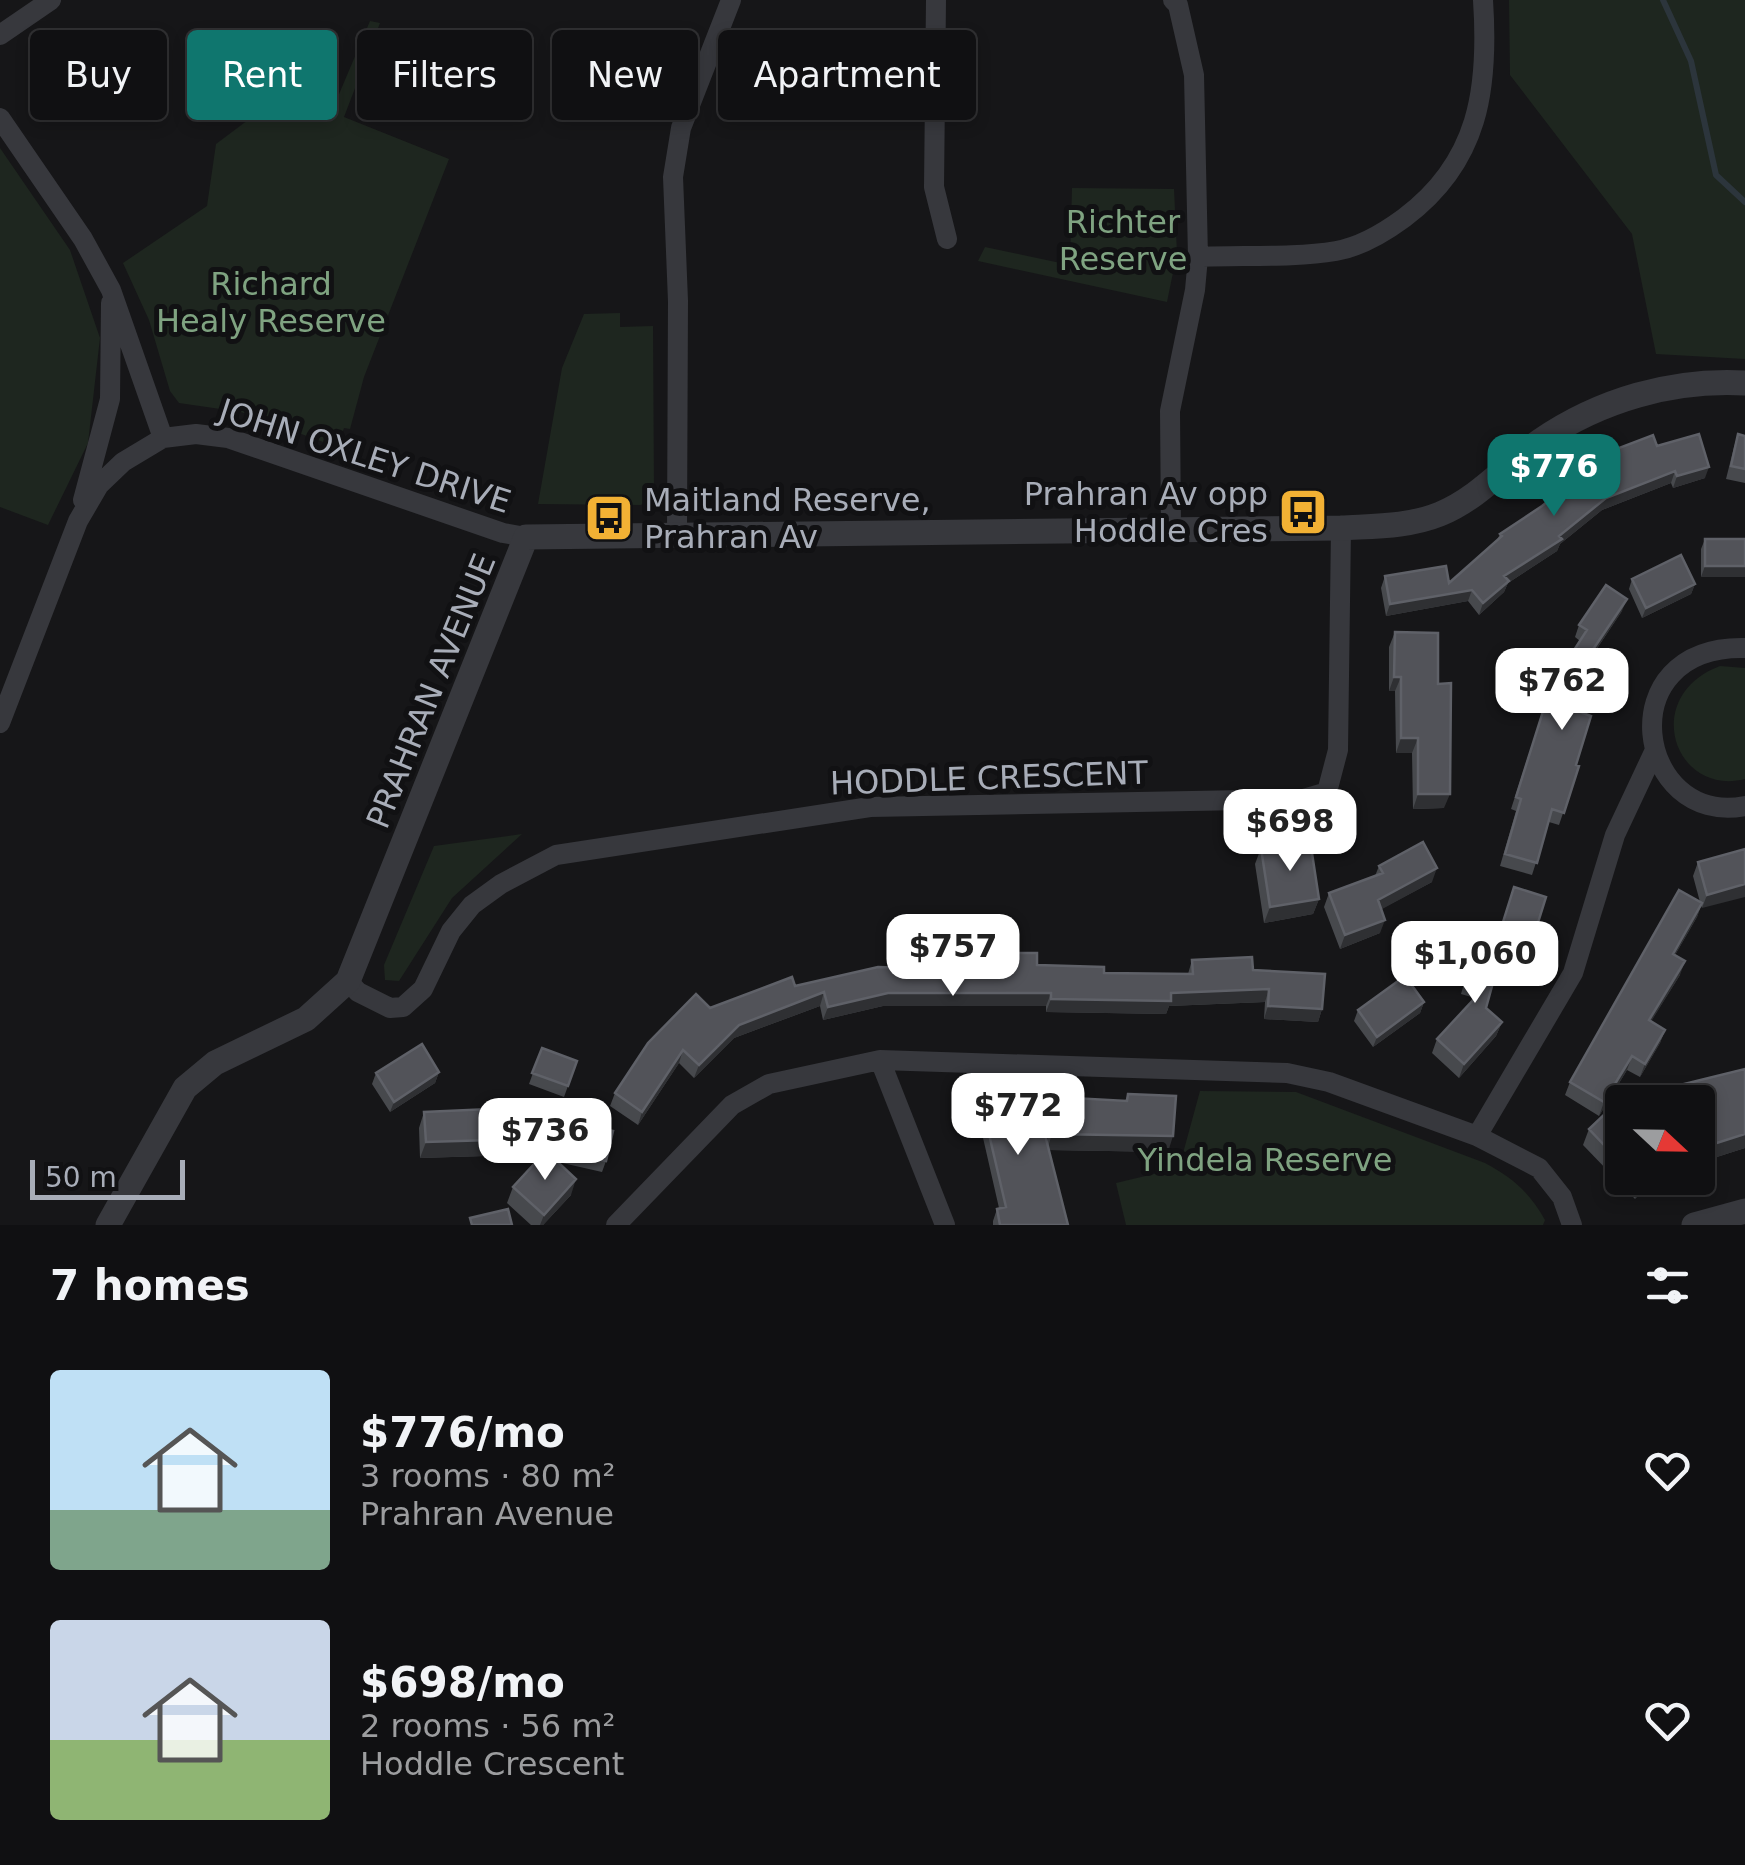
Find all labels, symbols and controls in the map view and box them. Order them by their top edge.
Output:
chip: Buy [30,30,167,120]
chip: Rent [187,30,337,120]
chip: Filters [357,30,532,120]
chip: New [552,30,698,120]
chip: Apartment [718,30,976,120]
park label: Richter Reserve [1059,203,1187,278]
park label: Richard Healy Reserve [156,265,386,340]
street label: JOHN OXLEY DRIVE [213,390,515,521]
pin: $776 [1495,434,1613,519]
text: $776 [1509,447,1599,485]
place label: Prahran Av opp Hoddle Cres [1024,475,1268,550]
place label: Maitland Reserve, Prahran Av [644,481,931,556]
bus stop icon: Prahran Av opp Hoddle Cres [1277,486,1329,538]
bus stop icon: Maitland Reserve, Prahran Av [583,492,635,544]
street label: PRAHRAN AVENUE [359,548,503,834]
pin: $762 [1503,648,1621,733]
text: $762 [1517,661,1607,699]
street label: HODDLE CRESCENT [829,753,1149,803]
pin: $698 [1231,789,1349,874]
text: $698 [1245,802,1335,840]
pin: $757 [894,914,1012,999]
pin: $1,060 [1394,921,1556,1006]
text: $757 [908,927,998,965]
text: $1,060 [1413,934,1537,972]
pin: $772 [959,1073,1077,1158]
north arrow [1605,1085,1715,1195]
map controls [1605,1085,1715,1195]
text: $772 [973,1086,1063,1124]
pin: $736 [486,1098,604,1183]
text: $736 [500,1111,590,1149]
park label: Yindela Reserve [1137,1141,1392,1179]
scale bar [30,1155,185,1200]
text: 50 m [45,1161,117,1194]
icon: filters [1640,1258,1695,1313]
text: 7 homes [50,1261,250,1310]
text: $776/mo [360,1408,565,1457]
icon: home [130,1410,250,1530]
icon: heart [1640,1443,1695,1498]
text: 3 rooms · 80 m² [360,1457,615,1495]
text: Prahran Avenue [360,1495,614,1533]
text: $698/mo [360,1658,565,1707]
icon: home [130,1660,250,1780]
icon: heart [1640,1693,1695,1748]
text: 2 rooms · 56 m² [360,1707,615,1745]
text: Hoddle Crescent [360,1745,624,1783]

